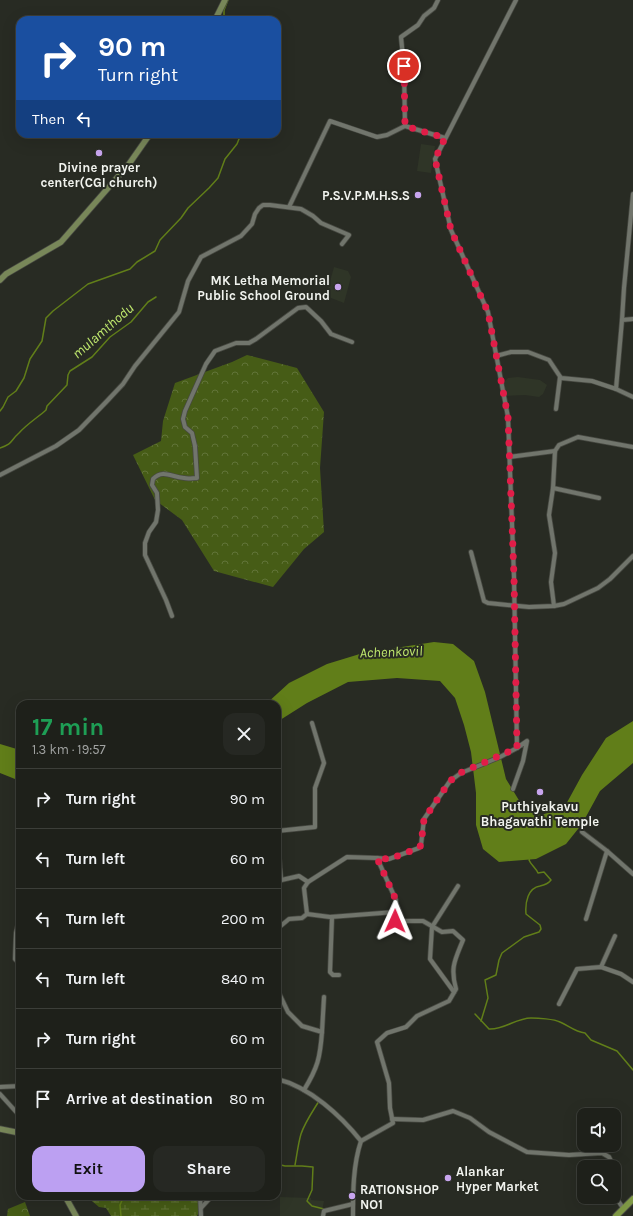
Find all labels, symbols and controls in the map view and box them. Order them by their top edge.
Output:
text: 90 m [98,30,166,63]
icon: right [32,32,84,84]
pin [387,49,421,83]
icon: arrive [393,55,415,77]
text: Turn right [98,64,178,86]
icon: left [73,108,95,130]
text: Then [32,110,65,128]
marker: Divine prayer center(CGI church) [94,148,104,158]
place label: Divine prayer center(CGI church) [41,160,157,190]
place label: P.S.V.P.M.H.S.S [322,188,410,203]
marker: P.S.V.P.M.H.S.S [413,190,423,200]
place label: MK Letha Memorial Public School Ground [197,273,330,303]
marker: MK Letha Memorial Public School Ground [333,282,343,292]
water label: mulamthodu [69,300,137,362]
water label: Achenkovil [359,642,423,662]
text: 17 min [32,713,104,741]
button: close [223,713,265,755]
text: 1.3 km · 19:57 [32,742,106,757]
marker: Puthiyakavu Bhagavathi Temple [535,787,545,797]
icon: right [32,788,54,810]
text: Turn right [66,790,136,808]
text: 90 m [230,790,265,808]
place label: Puthiyakavu Bhagavathi Temple [481,799,599,829]
icon: left [32,848,54,870]
text: Turn left [66,850,125,868]
text: 60 m [230,850,265,868]
position arrow [374,900,416,942]
icon: left [32,908,54,930]
text: Turn left [66,910,125,928]
text: 200 m [221,910,265,928]
icon: left [32,968,54,990]
text: Turn left [66,970,125,988]
text: 840 m [221,970,265,988]
icon: right [32,1028,54,1050]
text: Turn right [66,1030,136,1048]
text: 60 m [230,1030,265,1048]
icon: arrive [32,1088,54,1110]
text: Arrive at destination [66,1090,213,1108]
text: 80 m [229,1090,265,1108]
map controls [577,1108,621,1204]
button: sound [577,1108,621,1152]
button: Exit [32,1146,145,1192]
button: Share [153,1146,265,1192]
button: search [577,1160,621,1204]
place label: Alankar Hyper Market [456,1164,539,1194]
marker: Alankar Hyper Market [443,1173,453,1183]
place label: RATIONSHOP NO1 [360,1182,439,1212]
marker: RATIONSHOP NO1 [347,1191,357,1201]

